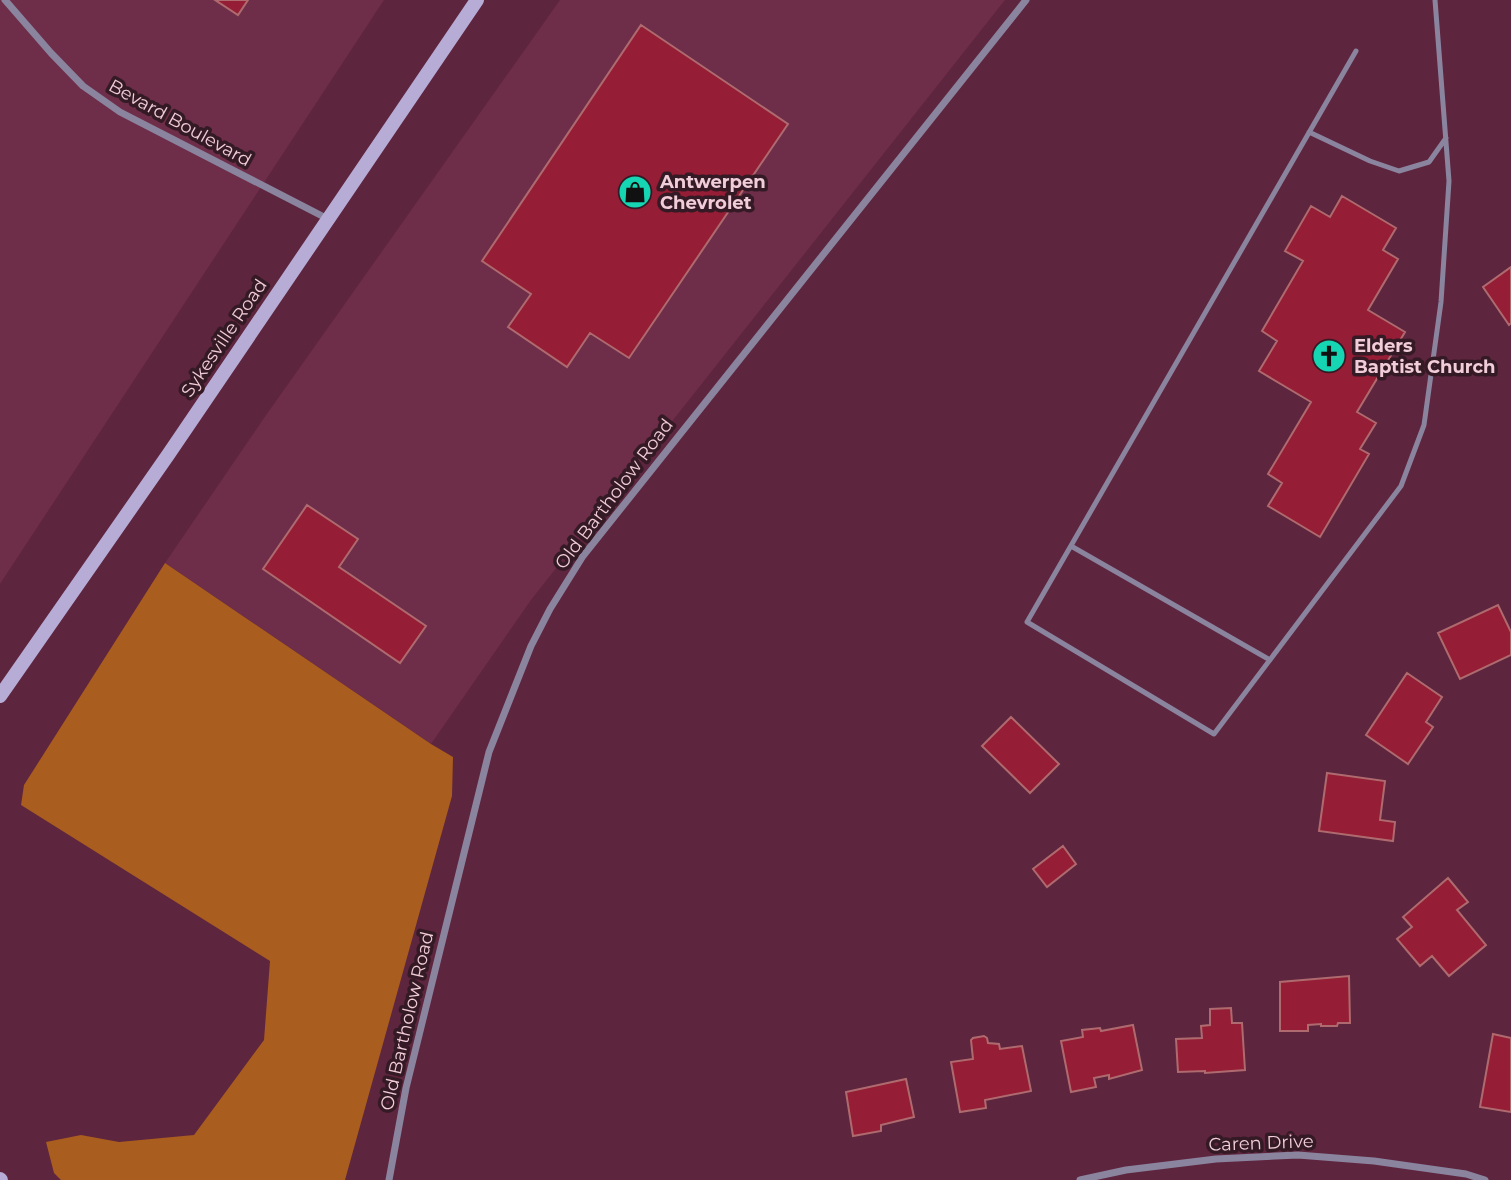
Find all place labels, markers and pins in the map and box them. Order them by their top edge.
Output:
place label: Antwerpen Chevrolet [659,171,766,214]
shop icon: Antwerpen Chevrolet [616,173,654,211]
place label: Elders Baptist Church [1354,335,1495,378]
church icon: Elders Baptist Church [1310,337,1348,375]

